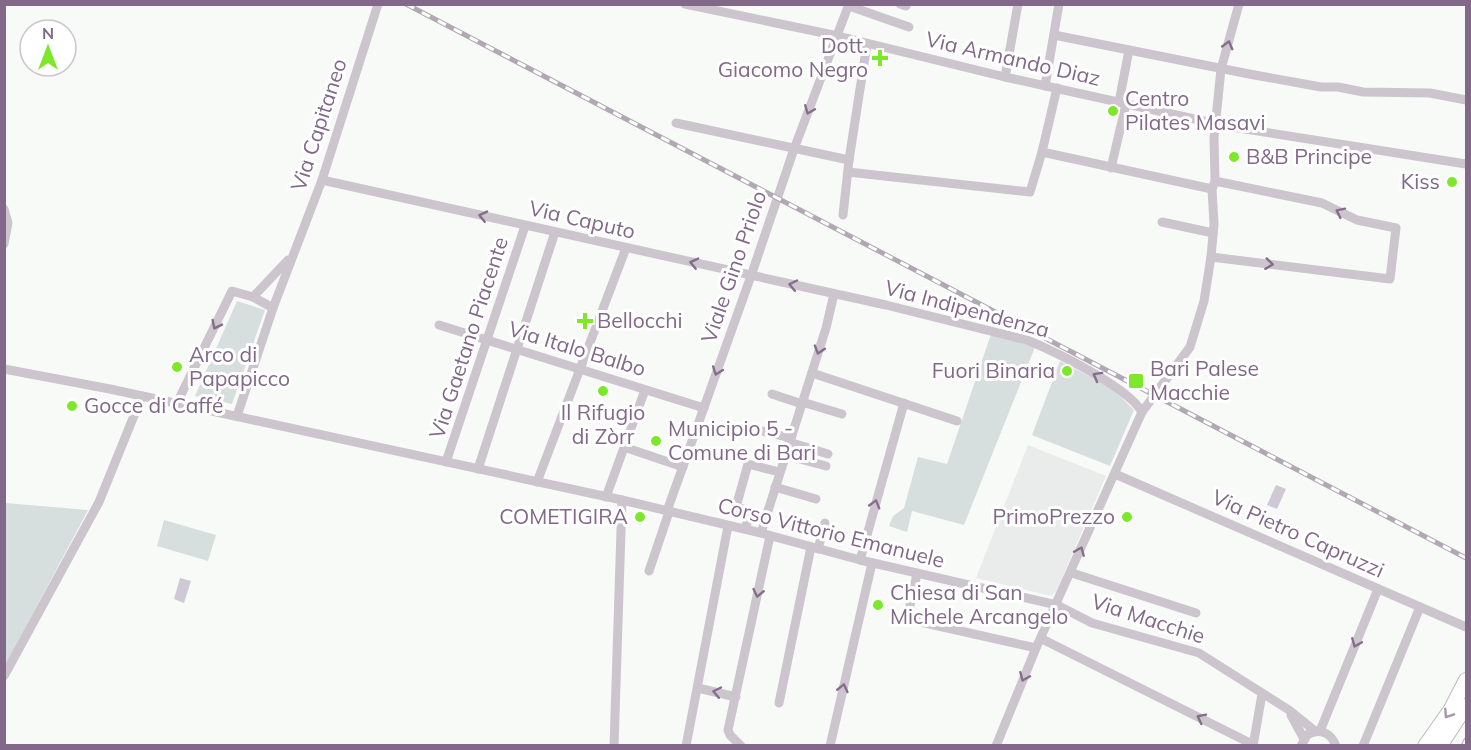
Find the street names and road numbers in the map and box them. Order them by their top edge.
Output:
street label: Via Armando Diaz [923,25,1103,91]
street label: Via Capitaneo [284,55,352,194]
street label: Viale Gino Priolo [695,187,771,346]
street label: Via Caputo [527,194,638,244]
street label: Via Gaetano Piacente [423,233,513,442]
street label: Via Indipendenza [882,274,1052,342]
street label: Via Italo Balbo [506,315,649,381]
street label: Via Pietro Capruzzi [1208,483,1389,583]
street label: Corso Vittorio Emanuele [715,491,947,573]
street label: Via Macchie [1088,588,1208,649]

